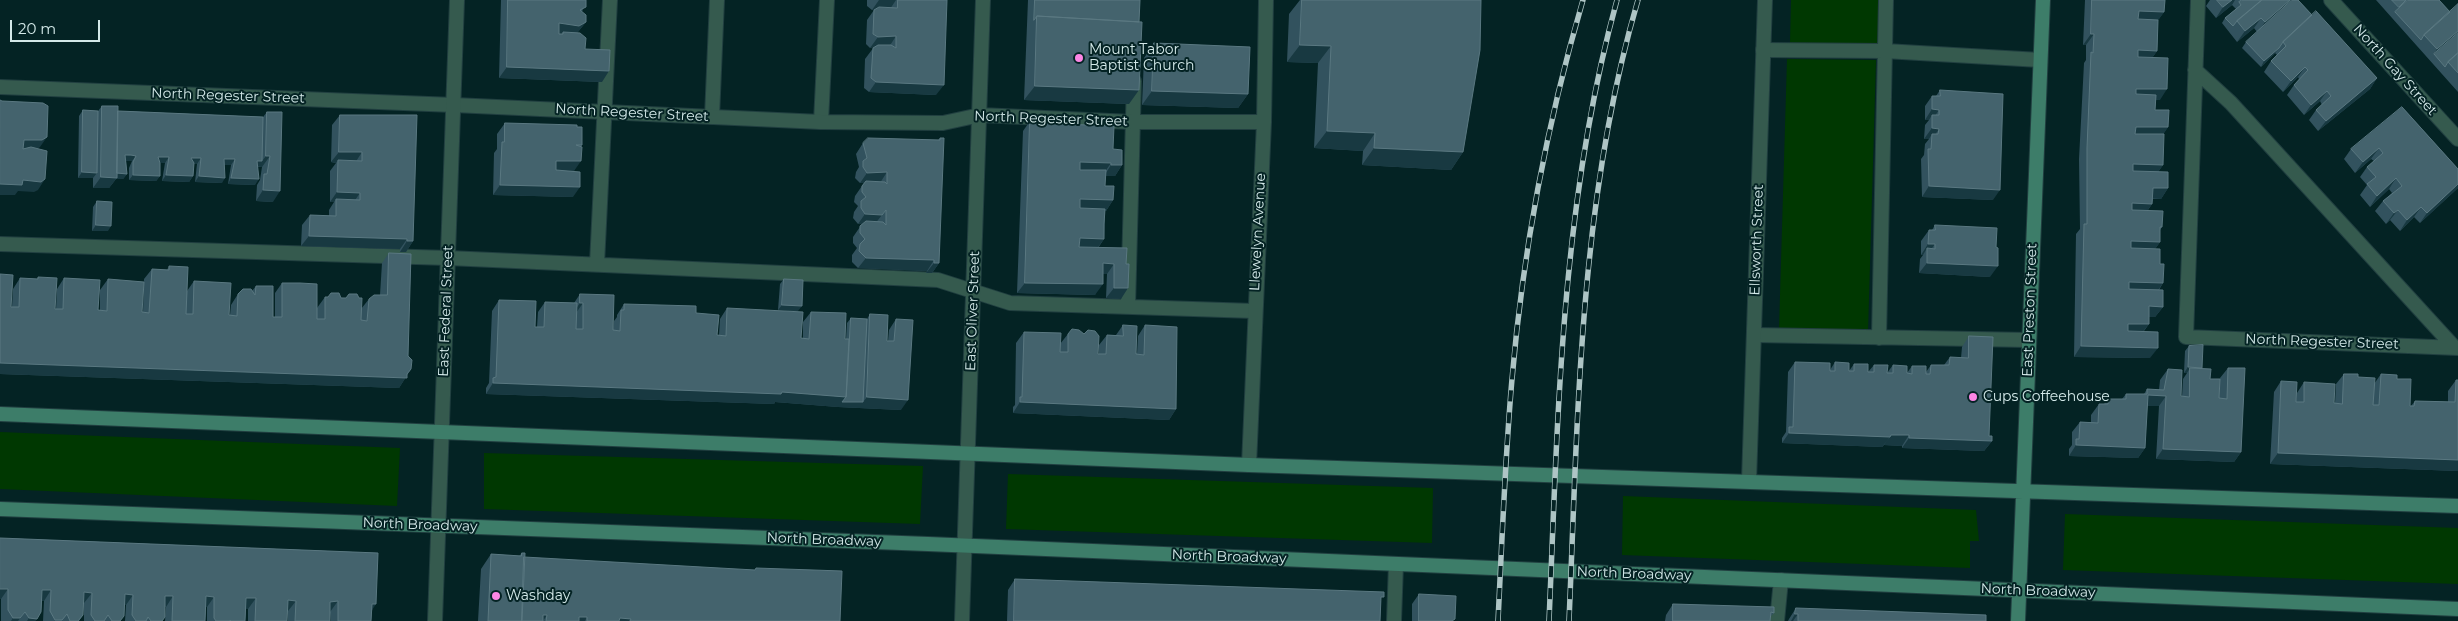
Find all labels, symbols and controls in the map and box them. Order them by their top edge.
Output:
scale bar [12,10,102,42]
text: 20 m [18,19,56,38]
street label: North Gay Street [2350,21,2440,119]
place label: Mount Tabor Baptist Church [1089,42,1194,74]
marker: Mount Tabor Baptist Church [1073,52,1085,64]
street label: North Regester Street [151,85,305,107]
street label: North Regester Street [555,101,709,125]
street label: North Regester Street [974,108,1128,130]
street label: Llewelyn Avenue [1247,173,1269,291]
street label: Ellsworth Street [1747,184,1767,296]
street label: East Preston Street [2019,243,2041,377]
street label: East Federal Street [435,245,457,377]
street label: East Oliver Street [963,251,983,371]
street label: North Regester Street [2245,331,2399,353]
place label: Cups Coffeehouse [1983,389,2110,405]
marker: Cups Coffeehouse [1967,391,1979,403]
street label: North Broadway [362,515,478,535]
street label: North Broadway [766,530,882,550]
street label: North Broadway [1171,547,1287,567]
street label: North Broadway [1576,564,1692,584]
street label: North Broadway [1980,581,2096,601]
place label: Washday [506,588,570,604]
marker: Washday [490,590,502,602]

